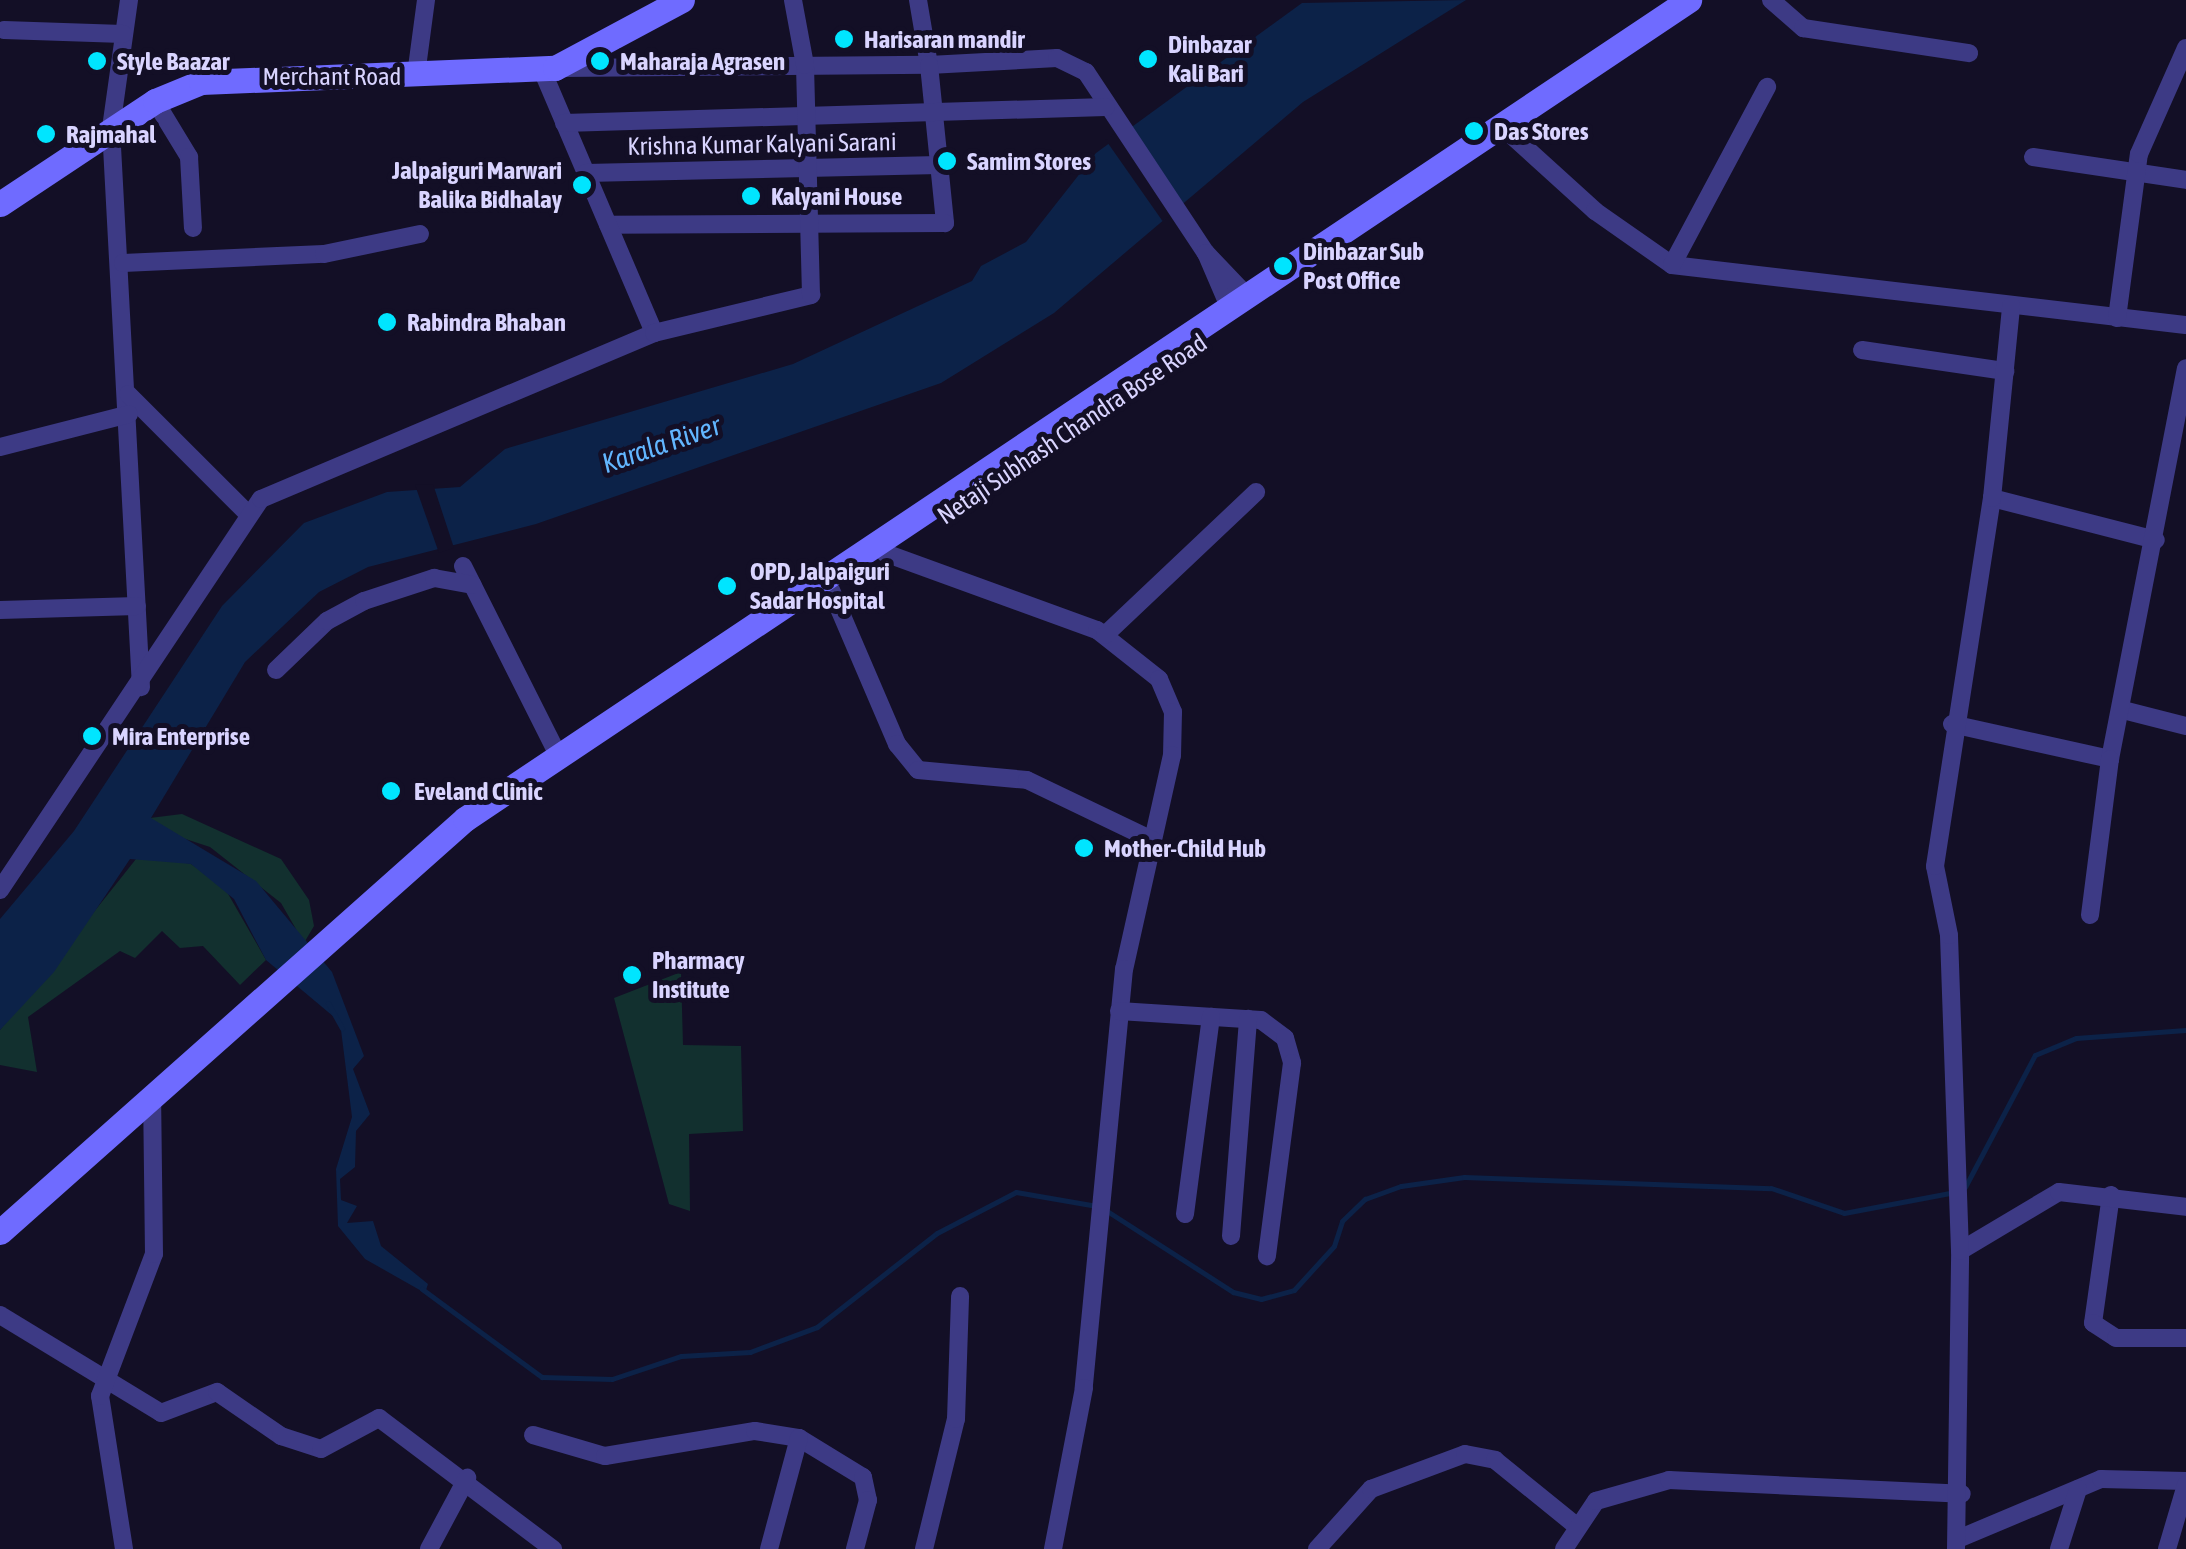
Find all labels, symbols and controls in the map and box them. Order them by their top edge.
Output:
place label: Harisaran mandir [864,24,1024,54]
marker: Harisaran mandir [833,28,855,50]
place label: Dinbazar Kali Bari [1168,30,1251,89]
place label: Style Baazar [117,46,229,76]
place label: Maharaja Agrasen [620,46,785,76]
marker: Dinbazar Kali Bari [1137,48,1159,70]
marker: Style Baazar [86,50,108,72]
marker: Maharaja Agrasen [589,50,611,72]
street label: Merchant Road [263,61,401,91]
place label: Das Stores [1494,116,1589,146]
place label: Rajmahal [66,119,156,149]
marker: Das Stores [1463,120,1485,142]
marker: Rajmahal [35,123,57,145]
street label: Krishna Kumar Kalyani Sarani [627,127,897,161]
place label: Samim Stores [967,146,1091,176]
marker: Samim Stores [936,150,958,172]
place label: Jalpaiguri Marwari Balika Bidhalay [392,156,562,215]
marker: Jalpaiguri Marwari Balika Bidhalay [571,174,593,196]
place label: Kalyani House [771,181,902,211]
marker: Kalyani House [740,185,762,207]
place label: Dinbazar Sub Post Office [1303,237,1424,296]
marker: Dinbazar Sub Post Office [1272,255,1294,277]
place label: Rabindra Bhaban [407,307,566,337]
marker: Rabindra Bhaban [376,311,398,333]
street label: Netaji Subhash Chandra Bose Road [932,328,1212,530]
water label: Karala River [597,408,725,480]
place label: OPD, Jalpaiguri Sadar Hospital [750,557,890,616]
marker: OPD, Jalpaiguri Sadar Hospital [714,573,740,599]
place label: Mira Enterprise [112,721,250,751]
marker: Mira Enterprise [81,725,103,747]
place label: Eveland Clinic [414,776,542,806]
marker: Eveland Clinic [378,778,404,804]
place label: Mother-Child Hub [1104,833,1266,863]
marker: Mother-Child Hub [1073,837,1095,859]
place label: Pharmacy Institute [652,946,745,1005]
marker: Pharmacy Institute [621,964,643,986]

